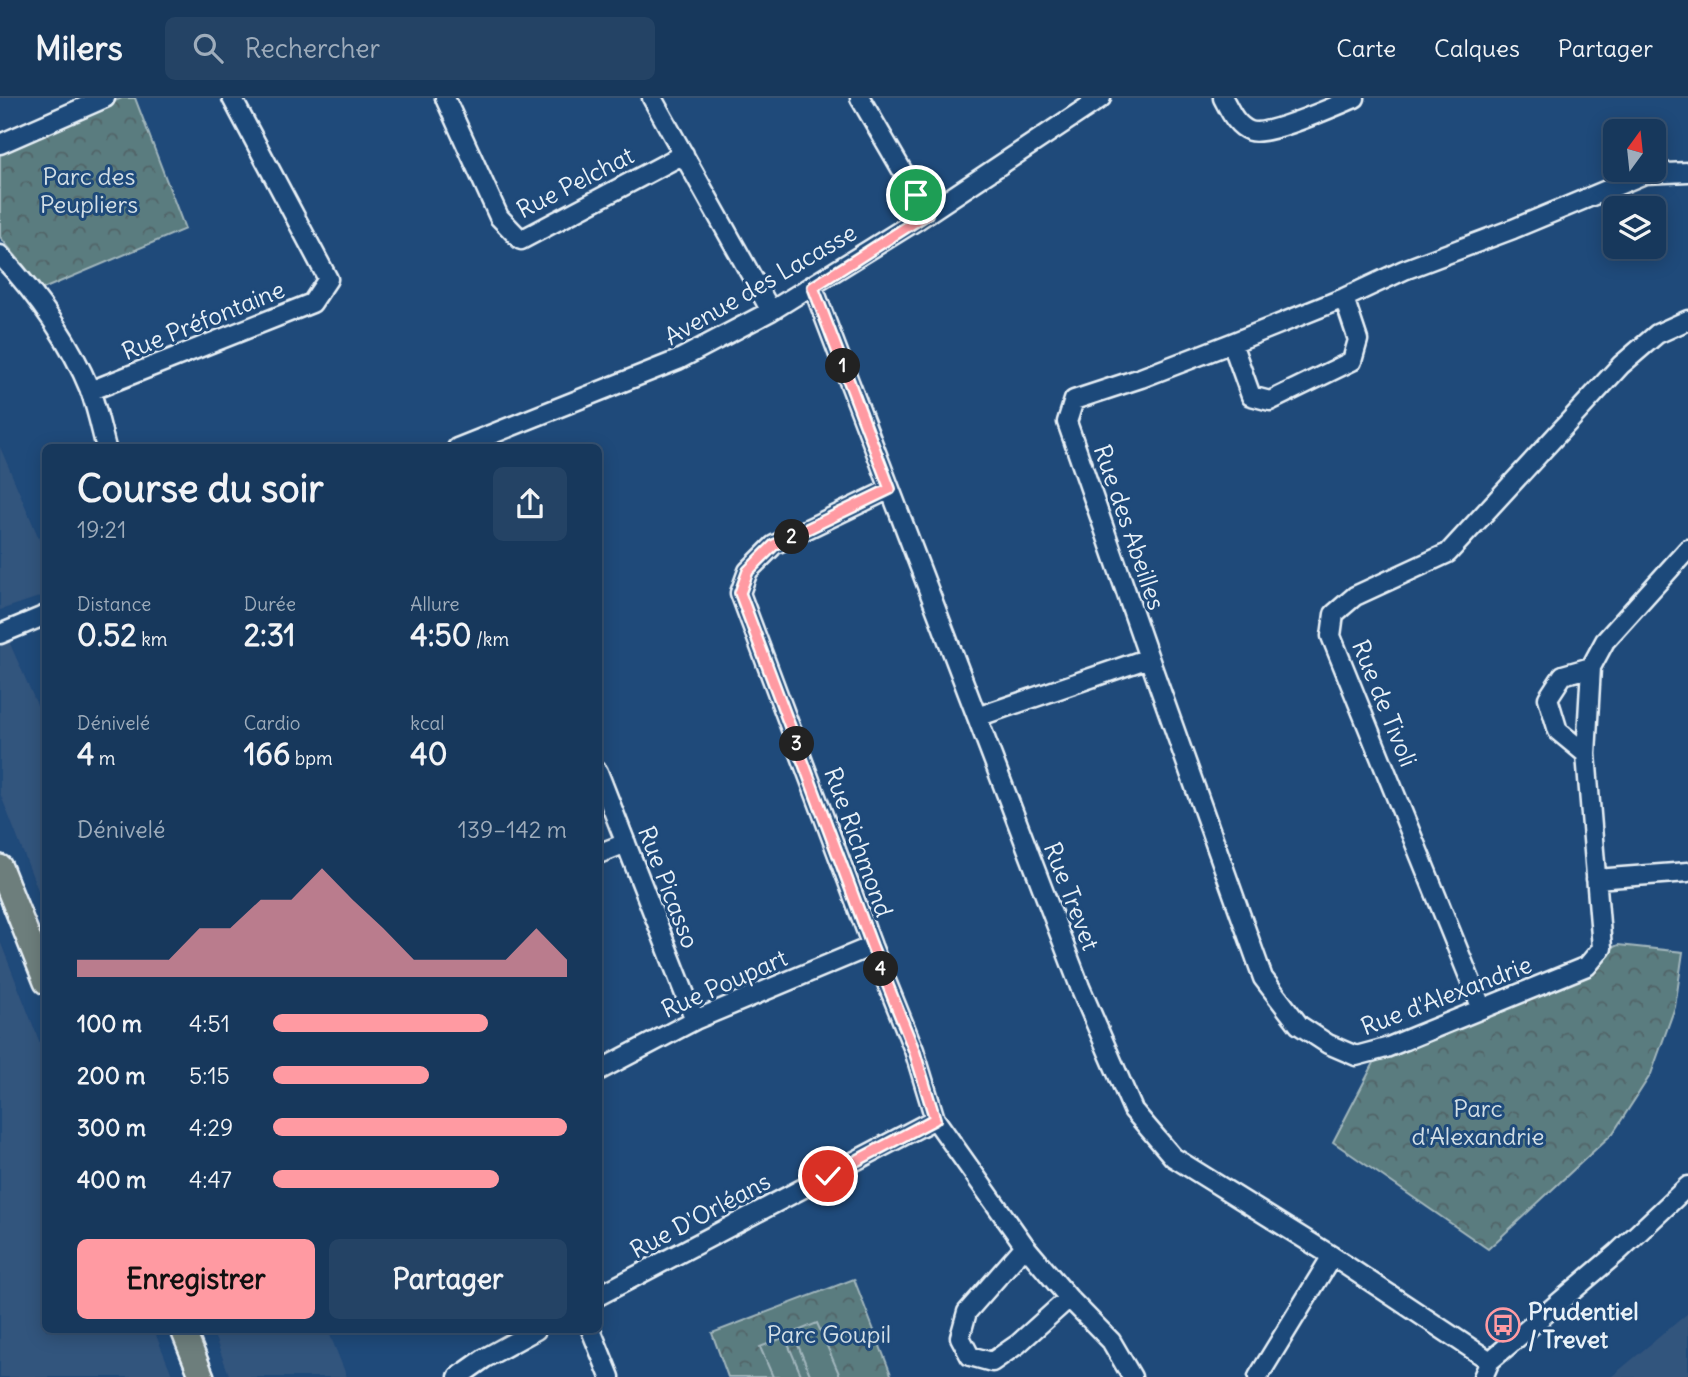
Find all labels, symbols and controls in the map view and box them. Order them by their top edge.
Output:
search box [165,17,655,80]
text: Milers [35,27,123,69]
icon: search [189,29,227,67]
text: Rechercher [245,32,380,65]
text: Carte [1336,33,1396,63]
text: Calques [1434,33,1520,63]
text: Partager [1558,33,1653,63]
north arrow [1603,119,1666,182]
map controls [1603,119,1666,259]
street label: Rue Pelchat [511,140,639,224]
park label: Parc des Peupliers [40,161,138,219]
pin [886,165,946,225]
icon: arrive [897,176,935,214]
button: layers [1603,196,1666,259]
street label: Avenue des Lacasse [659,217,861,351]
street label: Rue Préfontaine [117,274,289,366]
pin: 1 [826,348,860,384]
text: 1 [839,353,846,377]
street label: Rue des Abeilles [1088,440,1172,614]
text: Course du soir [77,465,324,512]
button: share [493,467,567,541]
text: 19:21 [77,515,126,544]
pin: 2 [774,520,810,555]
text: 2 [786,524,797,548]
text: Distance [77,592,151,616]
text: Durée [244,592,296,616]
text: Allure [410,592,460,616]
text: 0.52 [77,616,137,654]
text: 2:31 [244,616,296,654]
text: 4:50 [410,616,471,654]
text: km [137,627,168,651]
text: /km [471,627,509,651]
street label: Rue de Tivoli [1346,635,1424,771]
text: Dénivelé [77,711,150,735]
text: Cardio [244,711,301,735]
text: kcal [410,711,445,735]
pin: 3 [780,726,814,762]
text: 3 [791,731,802,755]
text: 4 [77,735,94,773]
text: 166 [244,735,290,773]
text: 40 [410,735,447,773]
text: m [94,746,116,770]
text: bpm [290,746,333,770]
street label: Rue Richmond [818,763,900,921]
text: Dénivelé [77,815,165,844]
text: 139–142 m [458,815,567,844]
street label: Rue Picasso [632,822,706,952]
street label: Rue Trevet [1038,838,1106,954]
street label: Rue Poupart [657,942,791,1024]
street label: Rue d'Alexandrie [1356,949,1536,1041]
pin: 4 [864,952,898,986]
text: 4 [875,956,886,980]
text: 100 m [77,1009,142,1038]
text: 4:51 [189,1009,230,1038]
text: 200 m [77,1061,146,1090]
text: 5:15 [189,1061,230,1090]
park label: Parc d'Alexandrie [1412,1093,1544,1151]
text: 300 m [77,1113,146,1142]
text: 4:29 [189,1113,233,1142]
pin [798,1146,858,1206]
icon: check [809,1157,847,1195]
text: 400 m [77,1165,146,1194]
text: 4:47 [189,1165,232,1194]
street label: Rue D'Orléans [625,1166,775,1264]
button: Enregistrer [77,1239,315,1319]
button: Partager [329,1239,567,1319]
place label: Prudentiel / Trevet [1528,1296,1639,1354]
bus stop icon: Prudentiel / Trevet [1484,1306,1522,1344]
park label: Parc Goupil [767,1319,891,1349]

